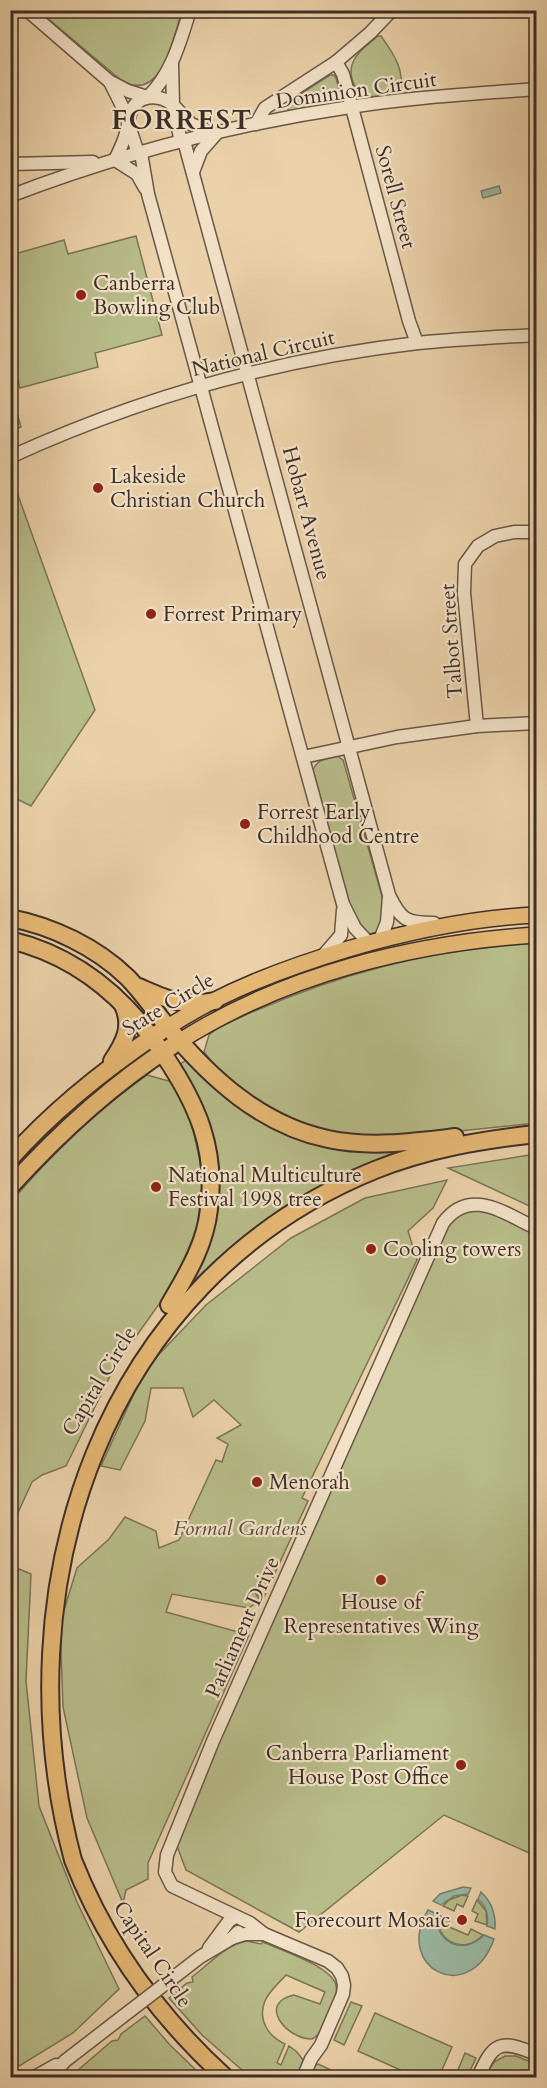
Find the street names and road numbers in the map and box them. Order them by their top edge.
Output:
street label: Dominion Circuit [274,65,439,116]
street label: Sorell Street [368,142,423,252]
street label: National Circuit [189,323,338,384]
street label: Hobart Avenue [275,443,338,583]
street label: Talbot Street [433,582,470,699]
street label: State Circle [117,966,219,1043]
street label: Capital Circle [55,1321,144,1441]
street label: Parliament Drive [198,1552,287,1702]
street label: Capital Circle [106,1895,199,2013]

